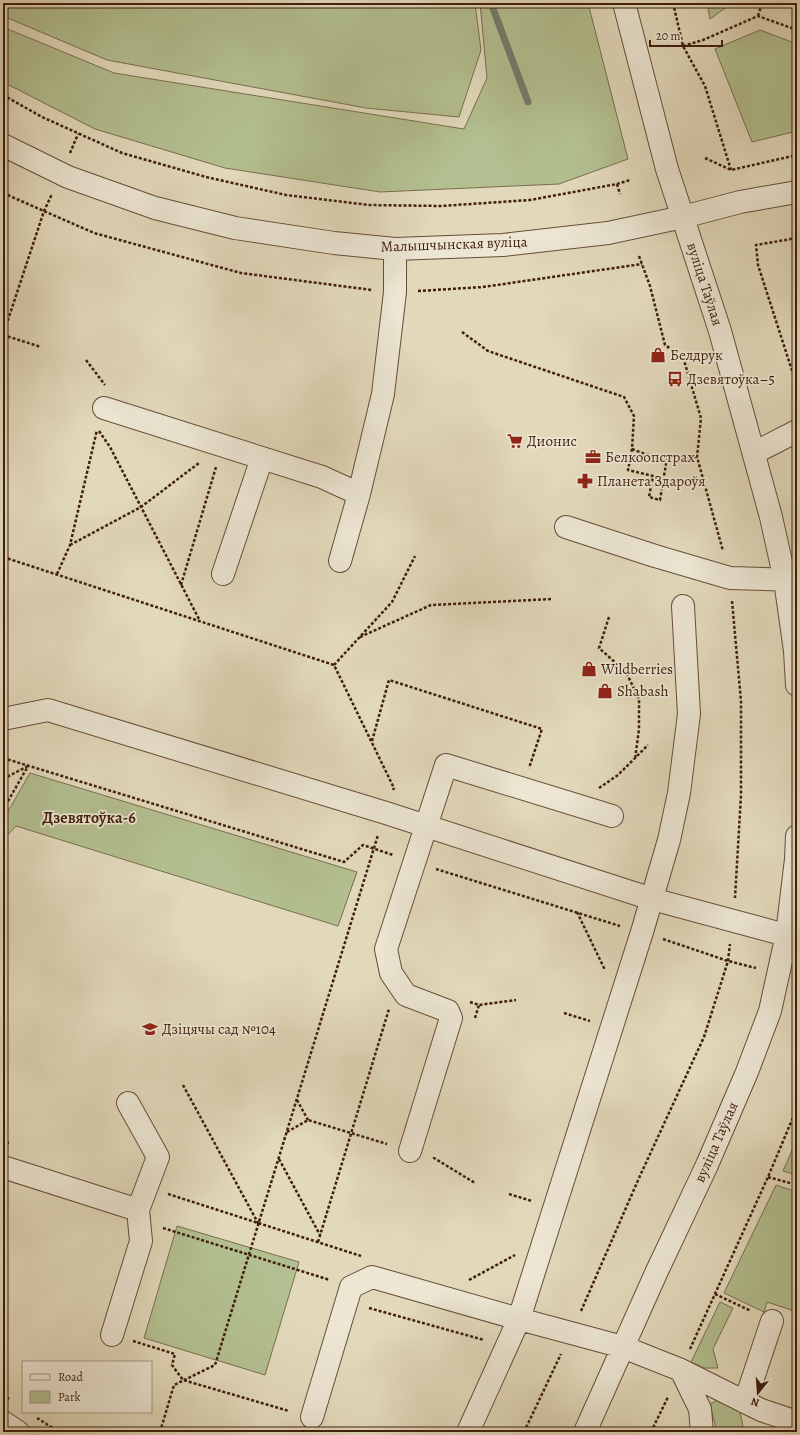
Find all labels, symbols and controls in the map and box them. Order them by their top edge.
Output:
scale bar [650,22,722,48]
text: 20 m [656,28,680,44]
street label: Малышчынская вуліца [380,231,528,257]
street label: вуліца Таўлая [682,240,728,328]
place label: Белдрук [670,345,723,365]
shop icon: Белдрук [649,346,667,364]
place label: Дзевятоўка–5 [687,369,775,389]
bus stop icon: Дзевятоўка–5 [666,370,684,388]
place label: Дионис [527,431,577,451]
supermarket icon: Дионис [506,432,524,450]
place label: Белкоопстрах [605,447,695,467]
office icon: Белкоопстрах [584,448,602,466]
place label: Планета Здароўя [597,471,706,491]
pharmacy icon: Планета Здароўя [576,472,594,490]
place label: Wildberries [600,659,673,679]
shop icon: Wildberries [580,660,598,678]
place label: Shabash [617,681,668,701]
shop icon: Shabash [596,682,614,700]
district label: Дзевятоўка-6 [42,807,136,829]
place label: Дзіцячы сад №104 [162,1019,276,1039]
school or university icon: Дзіцячы сад №104 [141,1020,159,1038]
street label: вуліца Таўлая [689,1099,743,1185]
legend [22,1361,152,1413]
text: Road [58,1369,84,1385]
north arrow [738,1373,778,1413]
text: Park [58,1389,81,1405]
text: N [749,1394,761,1410]

